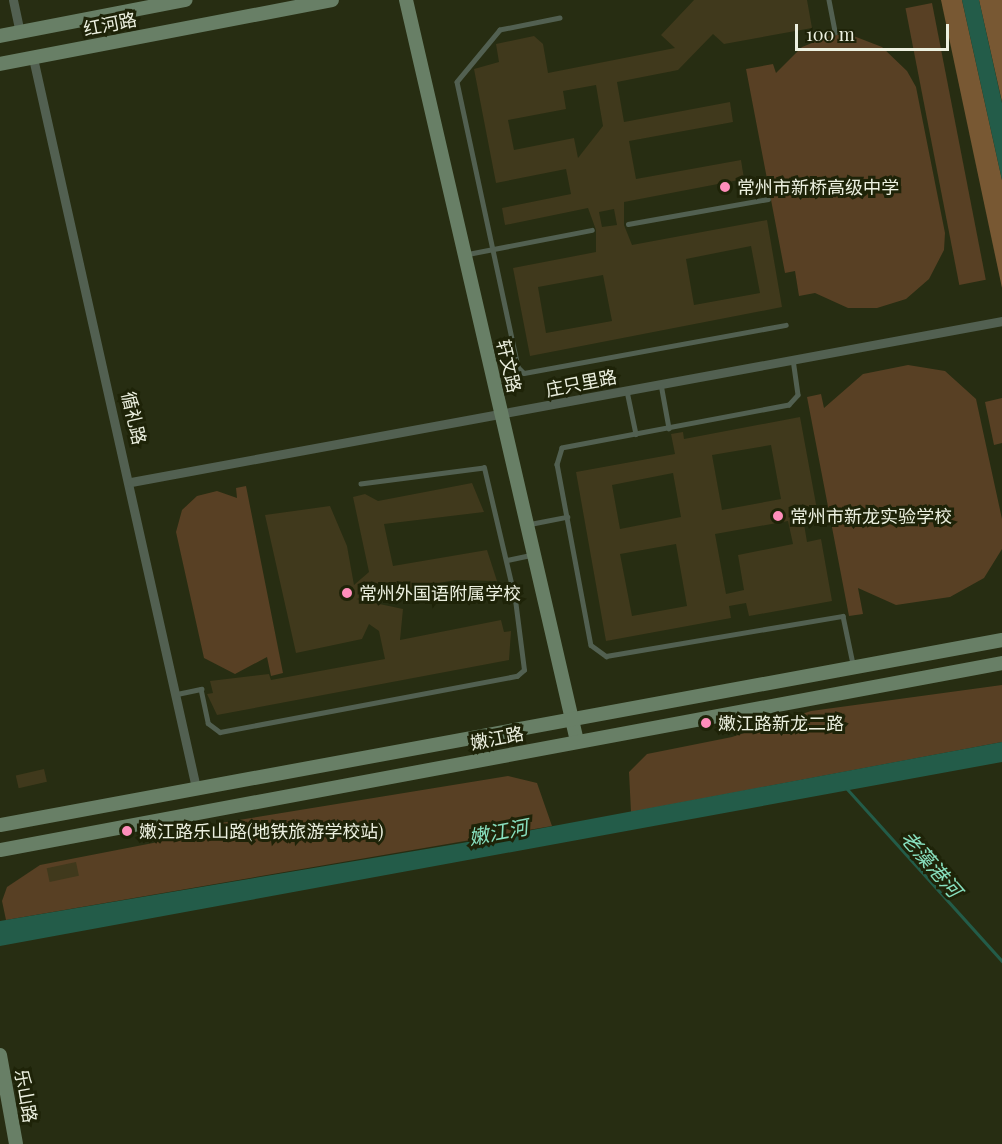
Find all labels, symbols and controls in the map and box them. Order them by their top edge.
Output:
street label: 红河路 [81,8,139,40]
scale bar [798,12,952,50]
text: 100 m [806,22,855,46]
place label: 常州市新桥高级中学 [737,176,899,198]
marker: 常州市新桥高级中学 [718,180,732,194]
street label: 轩文路 [492,337,526,395]
street label: 庄只里路 [544,366,618,400]
street label: 循礼路 [117,389,151,447]
place label: 常州市新龙实验学校 [790,505,952,527]
marker: 常州市新龙实验学校 [771,509,785,523]
place label: 常州外国语附属学校 [359,582,521,604]
marker: 常州外国语附属学校 [340,586,354,600]
place label: 嫩江路新龙二路 [718,712,844,734]
marker: 嫩江路新龙二路 [699,716,713,730]
street label: 嫩江路 [468,722,526,754]
water label: 嫩江河 [466,813,530,849]
place label: 嫩江路乐山路(地铁旅游学校站) [139,820,384,842]
marker: 嫩江路乐山路(地铁旅游学校站) [120,824,134,838]
water label: 老藻港河 [897,825,967,901]
street label: 乐山路 [11,1068,41,1124]

